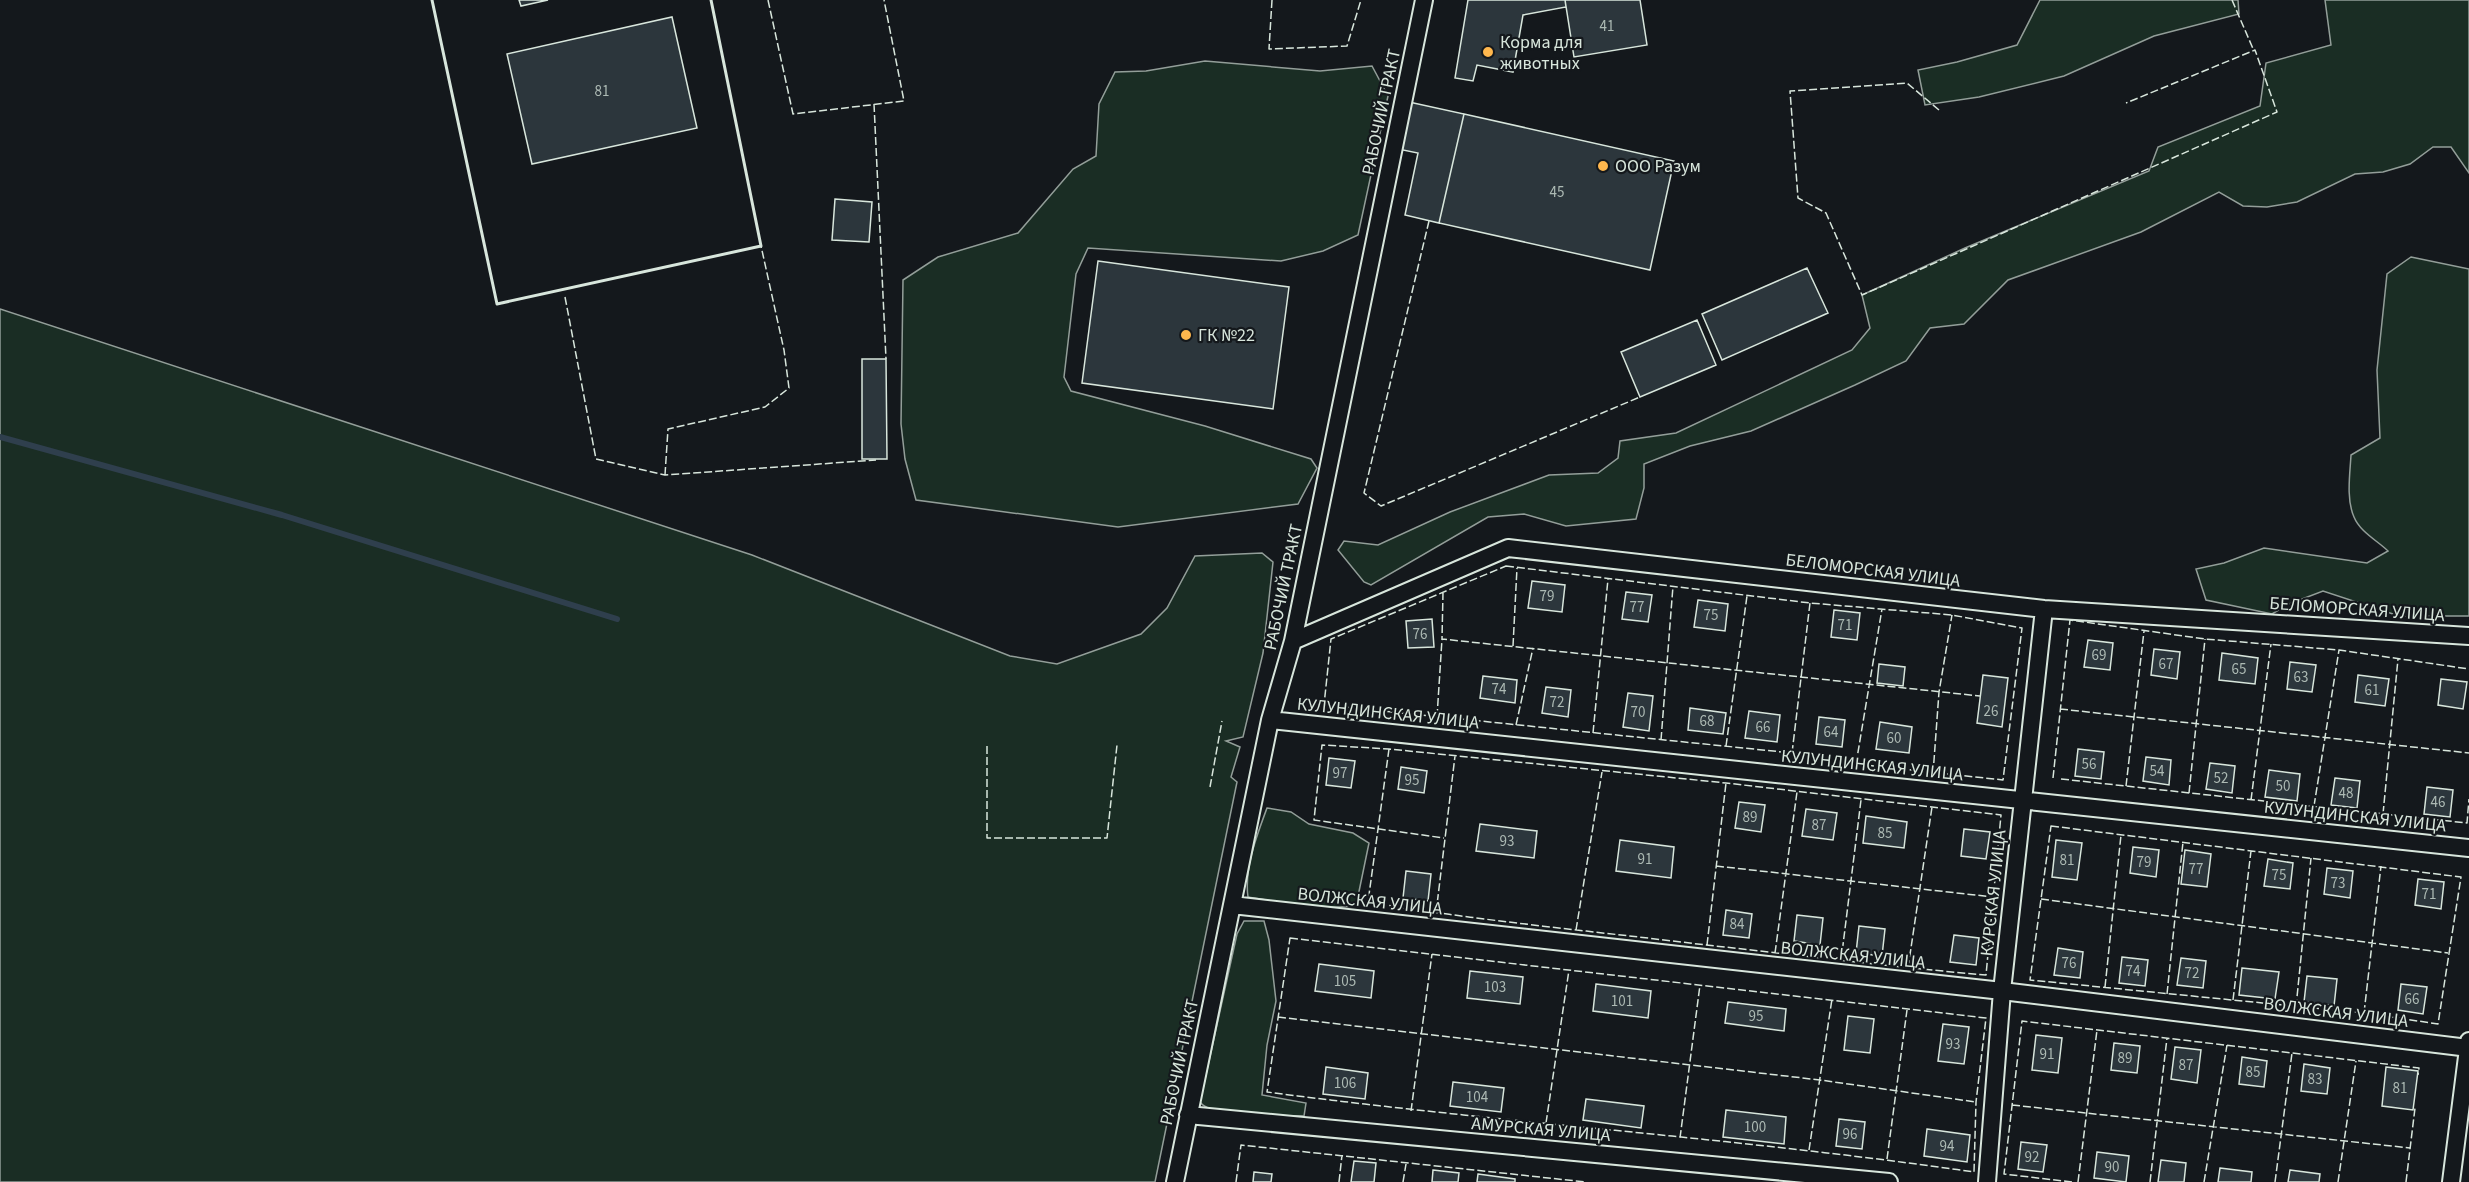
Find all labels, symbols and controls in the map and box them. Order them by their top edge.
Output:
house number: 41 [1600,16,1614,37]
place label: Корма для животных [1500,30,1583,76]
marker: Корма для животных [1481,45,1495,59]
street label: РАБОЧИЙ ТРАКТ [1356,46,1407,177]
house number: 81 [595,81,609,102]
place label: ООО Разум [1615,154,1701,179]
marker: ООО Разум [1596,159,1610,173]
house number: 45 [1550,182,1564,203]
place label: ГК №22 [1198,323,1255,348]
marker: ГК №22 [1179,328,1193,342]
street label: РАБОЧИЙ ТРАКТ [1258,521,1309,652]
street label: БЕЛОМОРСКАЯ УЛИЦА [1784,547,1962,594]
house number: 79 [1540,586,1554,607]
street label: БЕЛОМОРСКАЯ УЛИЦА [2268,591,2446,628]
house number: 77 [1630,597,1644,618]
house number: 75 [1704,605,1718,626]
house number: 71 [1838,615,1852,636]
house number: 76 [1413,624,1427,645]
house number: 69 [2092,645,2106,666]
house number: 67 [2159,654,2173,675]
house number: 65 [2232,659,2246,680]
house number: 63 [2294,667,2308,688]
house number: 74 [1492,679,1507,700]
house number: 61 [2365,680,2379,701]
street label: КУЛУНДИНСКАЯ УЛИЦА [1296,692,1480,736]
house number: 72 [1550,692,1564,713]
house number: 26 [1984,701,1998,722]
house number: 70 [1631,702,1645,723]
house number: 68 [1700,711,1714,732]
house number: 66 [1756,717,1770,738]
house number: 64 [1824,722,1839,743]
house number: 60 [1887,728,1901,749]
street label: КУЛУНДИНСКАЯ УЛИЦА [1780,744,1964,788]
house number: 56 [2082,754,2096,775]
house number: 54 [2150,761,2165,782]
house number: 97 [1333,763,1347,784]
house number: 52 [2214,768,2228,789]
house number: 95 [1405,770,1419,791]
house number: 50 [2276,776,2290,797]
house number: 48 [2339,783,2353,804]
house number: 46 [2431,792,2445,813]
street label: КУЛУНДИНСКАЯ УЛИЦА [2263,795,2447,839]
house number: 89 [1743,807,1757,828]
house number: 87 [1812,815,1826,836]
house number: 85 [1878,823,1892,844]
street label: КУРСКАЯ УЛИЦА [1974,828,2013,958]
house number: 93 [1500,831,1514,852]
house number: 91 [1638,849,1652,870]
house number: 81 [2060,850,2074,871]
house number: 79 [2137,852,2151,873]
house number: 77 [2189,859,2203,880]
house number: 75 [2272,865,2286,886]
house number: 73 [2331,873,2345,894]
street label: ВОЛЖСКАЯ УЛИЦА [1296,881,1444,922]
house number: 71 [2422,884,2436,905]
house number: 84 [1730,914,1745,935]
street label: ВОЛЖСКАЯ УЛИЦА [1779,935,1927,976]
house number: 76 [2062,953,2076,974]
house number: 74 [2126,961,2141,982]
house number: 72 [2185,963,2199,984]
house number: 105 [1334,971,1356,992]
house number: 103 [1484,977,1506,998]
house number: 66 [2405,989,2419,1010]
house number: 101 [1611,991,1633,1012]
street label: ВОЛЖСКАЯ УЛИЦА [2262,991,2410,1034]
street label: РАБОЧИЙ ТРАКТ [1154,996,1205,1127]
house number: 95 [1749,1006,1763,1027]
house number: 93 [1946,1034,1960,1055]
house number: 91 [2040,1044,2054,1065]
house number: 89 [2118,1048,2132,1069]
house number: 87 [2179,1055,2193,1076]
house number: 85 [2246,1062,2260,1083]
house number: 83 [2308,1069,2322,1090]
house number: 106 [1334,1073,1356,1094]
house number: 81 [2393,1078,2407,1099]
house number: 104 [1466,1087,1489,1108]
street label: АМУРСКАЯ УЛИЦА [1470,1111,1612,1148]
house number: 100 [1744,1117,1766,1138]
house number: 96 [1843,1124,1857,1145]
house number: 94 [1940,1136,1955,1157]
house number: 92 [2025,1147,2039,1168]
house number: 90 [2105,1157,2119,1178]

